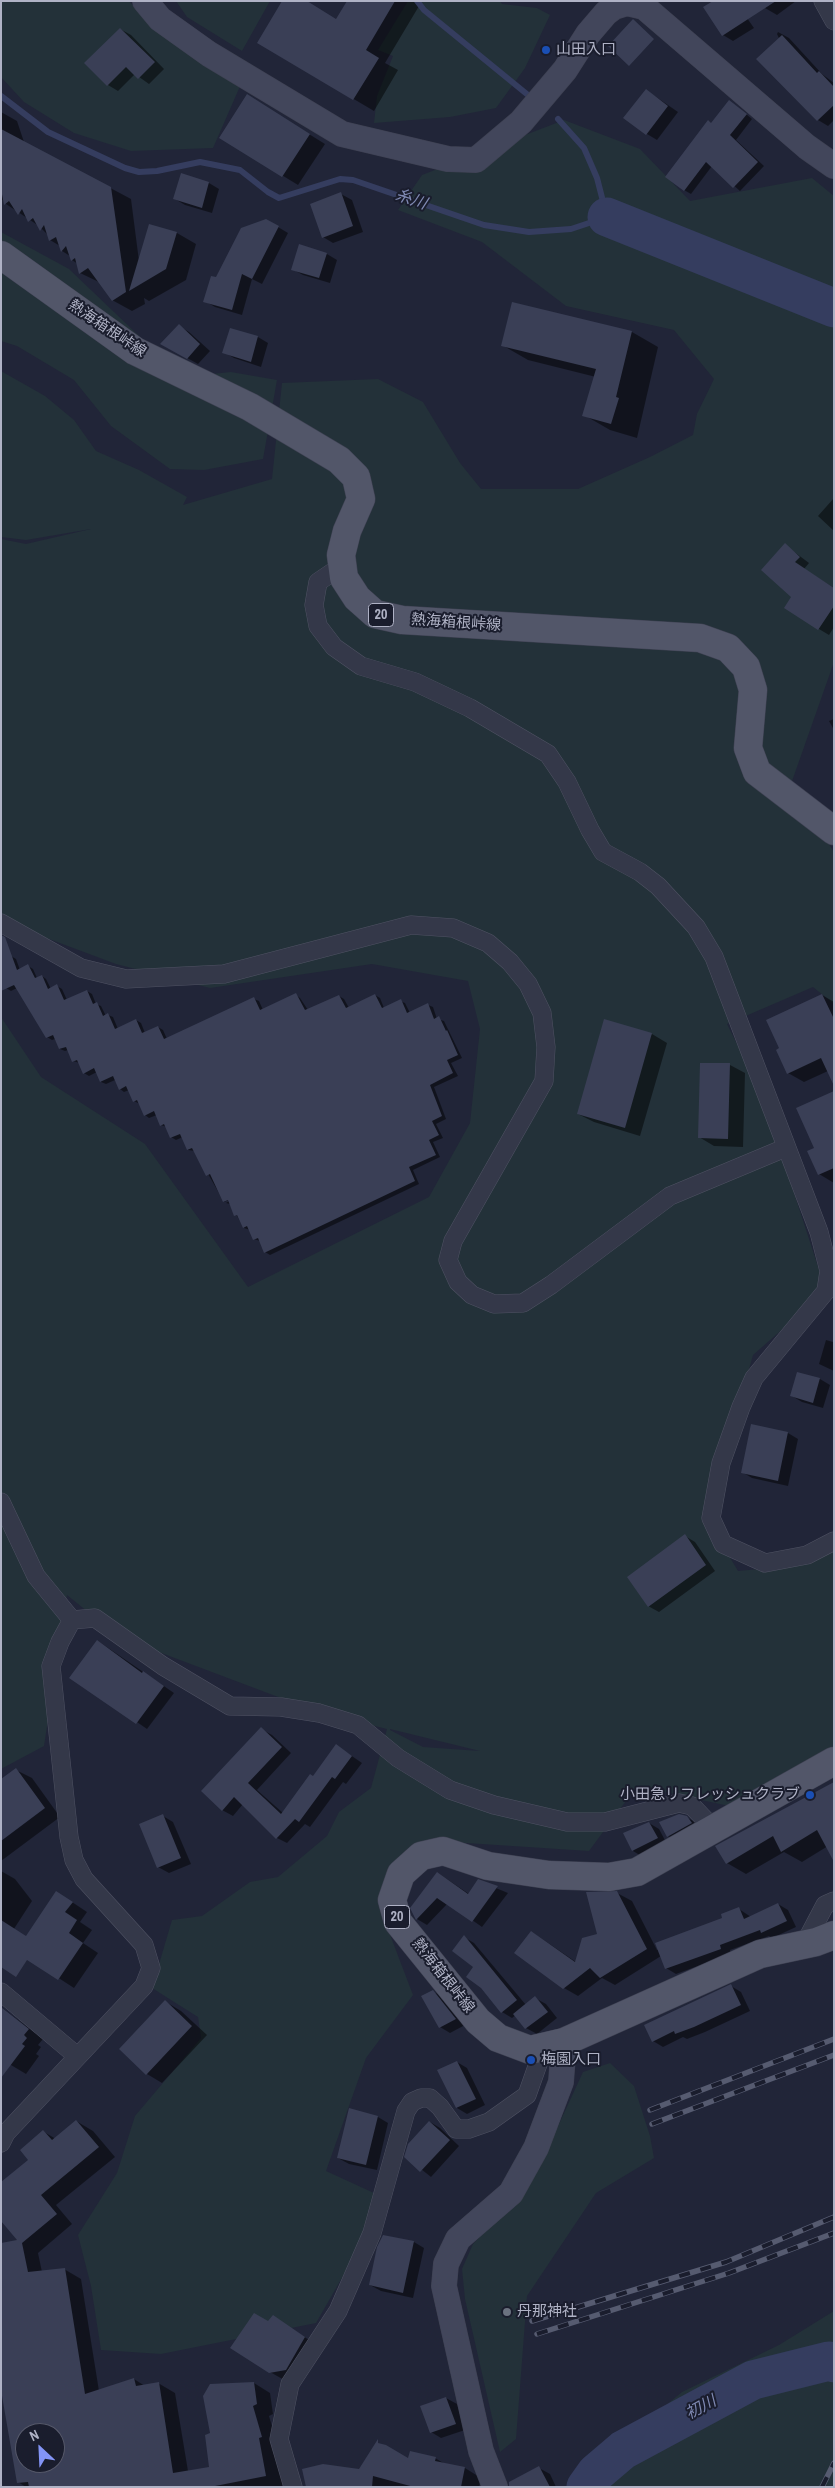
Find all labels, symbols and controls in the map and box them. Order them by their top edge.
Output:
place label: 山田入口 [556,41,616,59]
marker: 山田入口 [540,44,552,56]
water label: 糸川 [393,186,429,214]
street label: 熱海箱根峠線 [65,296,149,362]
road number: 20 [368,604,394,626]
street label: 熱海箱根峠線 [410,611,502,635]
place label: 小田急リフレッシュクラブ [620,1786,800,1804]
marker: 小田急リフレッシュクラブ [804,1789,816,1801]
road number: 20 [384,1905,410,1928]
street label: 熱海箱根峠線 [408,1935,478,2017]
place label: 梅園入口 [541,2051,601,2069]
marker: 梅園入口 [525,2054,537,2066]
place label: 丹那神社 [517,2303,577,2321]
marker: 丹那神社 [501,2306,513,2318]
water label: 初川 [682,2392,720,2424]
north arrow [15,2423,65,2473]
text: N [27,2425,42,2445]

